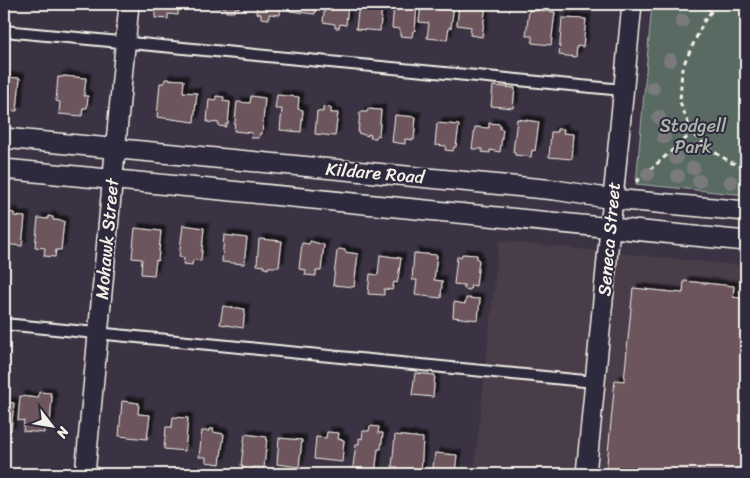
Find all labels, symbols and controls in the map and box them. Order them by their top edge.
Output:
park label: Stodgell Park [660,110,727,163]
street label: Kildare Road [324,153,427,193]
street label: Mohawk Street [86,176,128,301]
street label: Seneca Street [588,180,630,297]
north arrow [28,400,78,450]
text: N [49,421,76,443]

